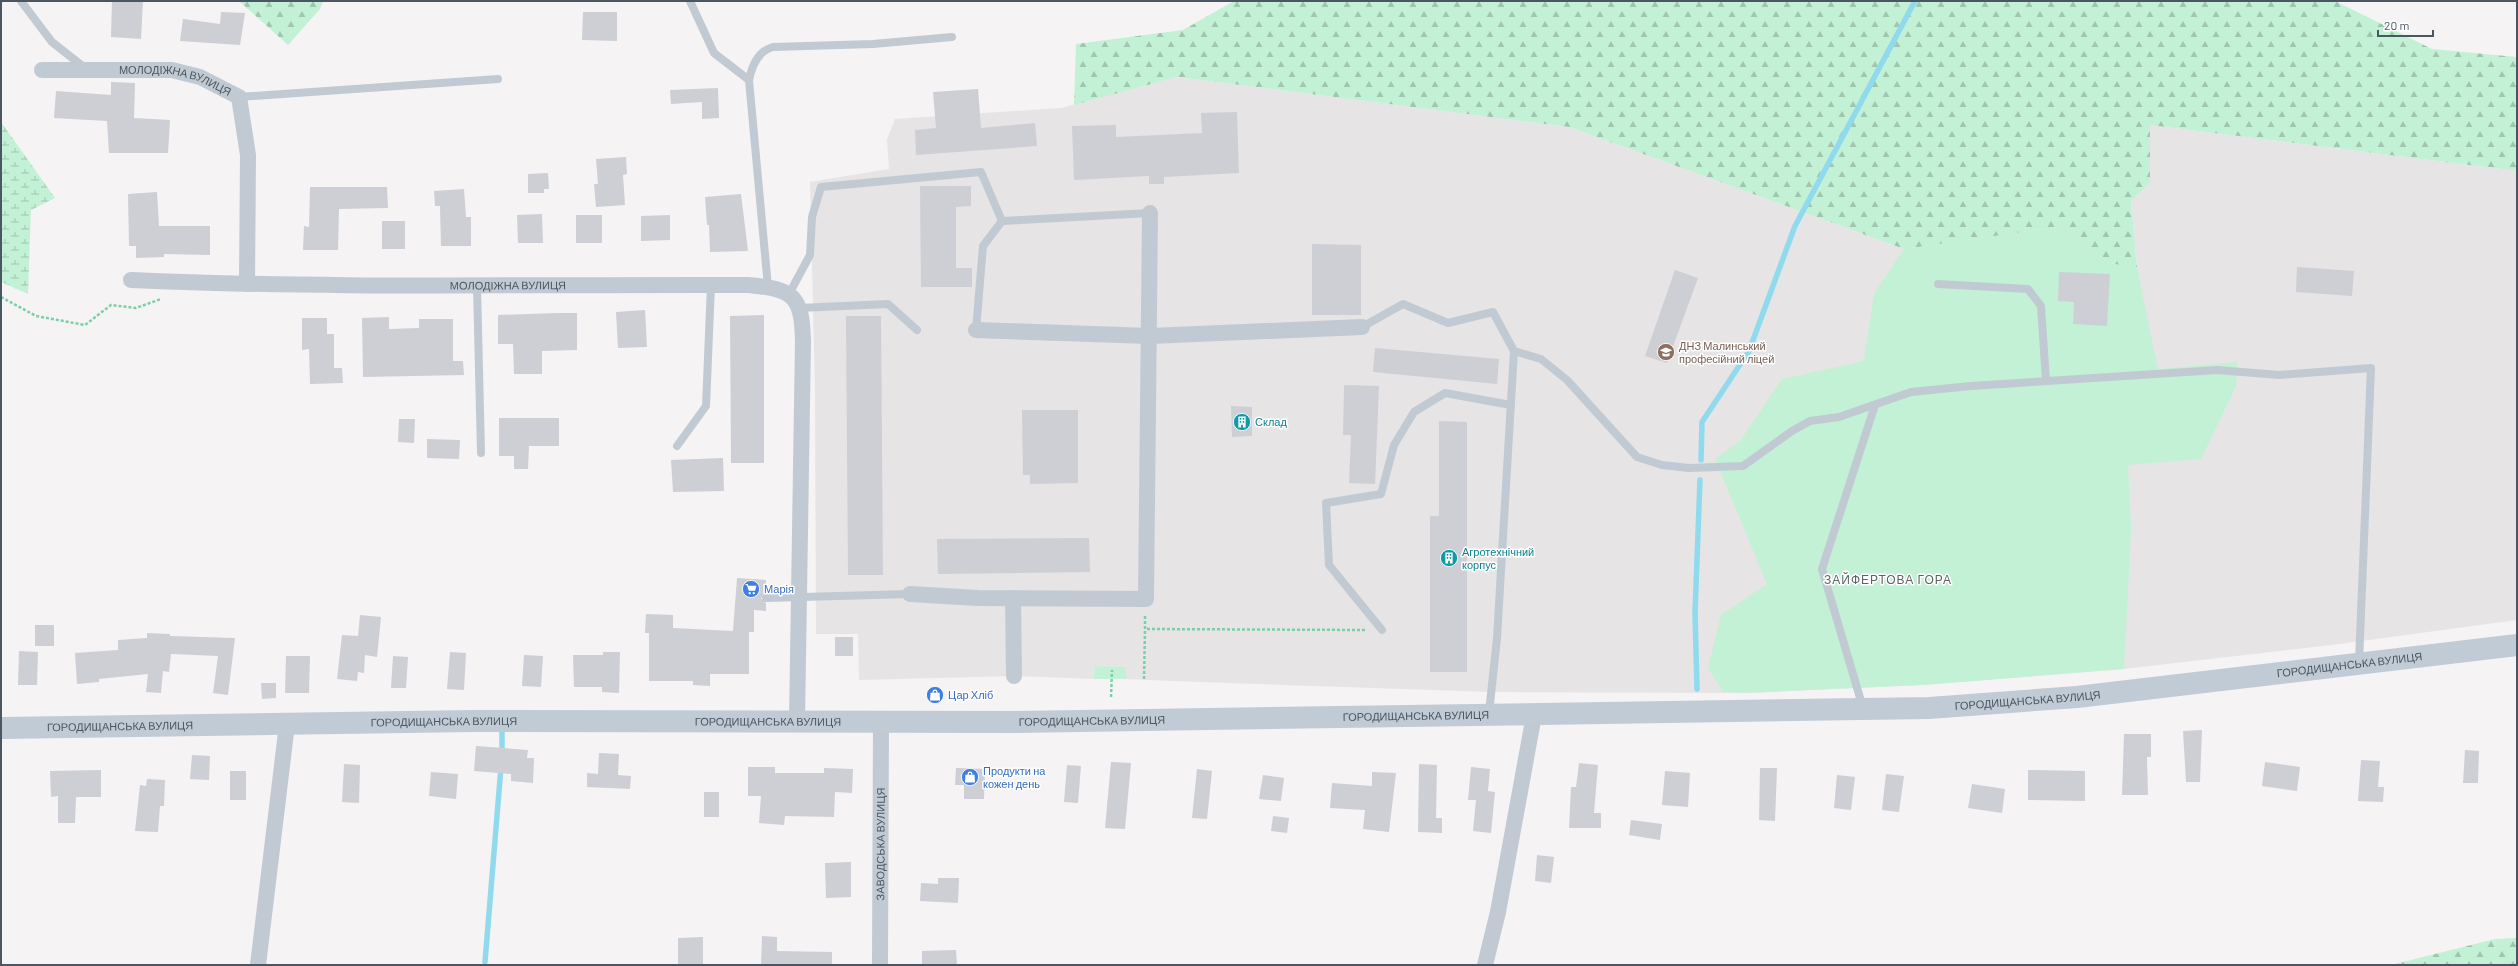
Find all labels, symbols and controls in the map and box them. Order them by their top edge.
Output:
scale bar [2378,12,2433,38]
text: 20 m [2384,18,2410,32]
street label: МОЛОДІЖНА ВУЛИЦЯ [119,63,234,98]
street label: МОЛОДІЖНА ВУЛИЦЯ [450,278,566,291]
place label: ДНЗ Малинський професійний ліцей [1679,339,1774,365]
school or university icon: ДНЗ Малинський професійний ліцей [1656,342,1676,362]
building icon: Склад [1232,412,1252,432]
place label: Склад [1255,415,1287,428]
place label: Агротехнічний корпус [1462,545,1534,571]
building icon: Агротехнічний корпус [1439,548,1459,568]
district label: ЗАЙФЕРТОВА ГОРА [1824,572,1952,586]
supermarket icon: Марія [741,579,761,599]
place label: Марія [764,582,794,595]
street label: ГОРОДИЩАНСЬКА ВУЛИЦЯ [2276,649,2423,679]
shop icon: Цар Хліб [925,685,945,705]
street label: ГОРОДИЩАНСЬКА ВУЛИЦЯ [1954,687,2101,712]
place label: Цар Хліб [948,688,993,701]
street label: ГОРОДИЩАНСЬКА ВУЛИЦЯ [1343,708,1489,723]
street label: ГОРОДИЩАНСЬКА ВУЛИЦЯ [1019,713,1165,728]
street label: ГОРОДИЩАНСЬКА ВУЛИЦЯ [371,714,517,729]
street label: ГОРОДИЩАНСЬКА ВУЛИЦЯ [695,714,841,728]
street label: ГОРОДИЩАНСЬКА ВУЛИЦЯ [47,718,193,733]
place label: Продукти на кожен день [983,764,1046,790]
shop icon: Продукти на кожен день [960,767,980,787]
street label: ЗАВОДСЬКА ВУЛИЦЯ [873,788,887,900]

